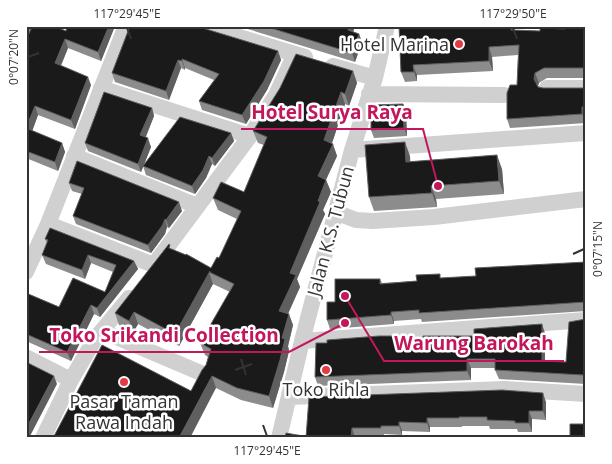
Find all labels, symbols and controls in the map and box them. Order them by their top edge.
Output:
text: 117°29'45"E [93,5,161,22]
text: 117°29'50"E [479,5,547,22]
text: 0°07'20"N [5,29,22,85]
place label: Hotel Marina [340,32,449,56]
marker: Hotel Marina [453,38,465,50]
callout: Hotel Surya Raya [241,95,423,129]
text: Hotel Surya Raya [251,99,413,125]
street label: Jalan K.S. Tubun [301,163,359,301]
text: 0°07'15"N [589,221,606,277]
callout: Toko Srikandi Collection [39,318,289,352]
text: Toko Srikandi Collection [49,322,279,348]
callout: Warung Barokah [384,327,564,361]
text: Warung Barokah [394,330,554,356]
marker: Toko Rihla [320,364,332,376]
marker: Pasar Taman Rawa Indah [118,376,130,388]
place label: Toko Rihla [283,377,369,401]
place label: Pasar Taman Rawa Indah [69,389,179,434]
text: 117°29'45"E [233,442,301,459]

